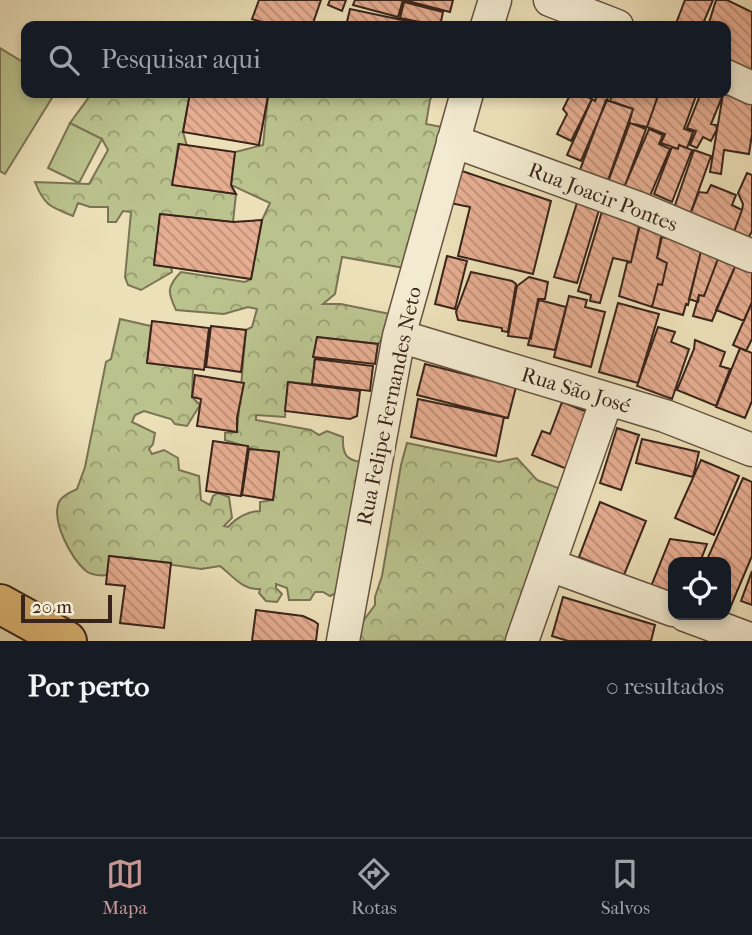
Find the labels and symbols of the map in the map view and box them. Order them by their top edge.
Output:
street label: Rua Joacir Pontes [525,157,681,237]
street label: Rua Felipe Fernandes Neto [352,284,426,528]
street label: Rua São José [518,362,634,418]
scale bar [21,592,112,624]

